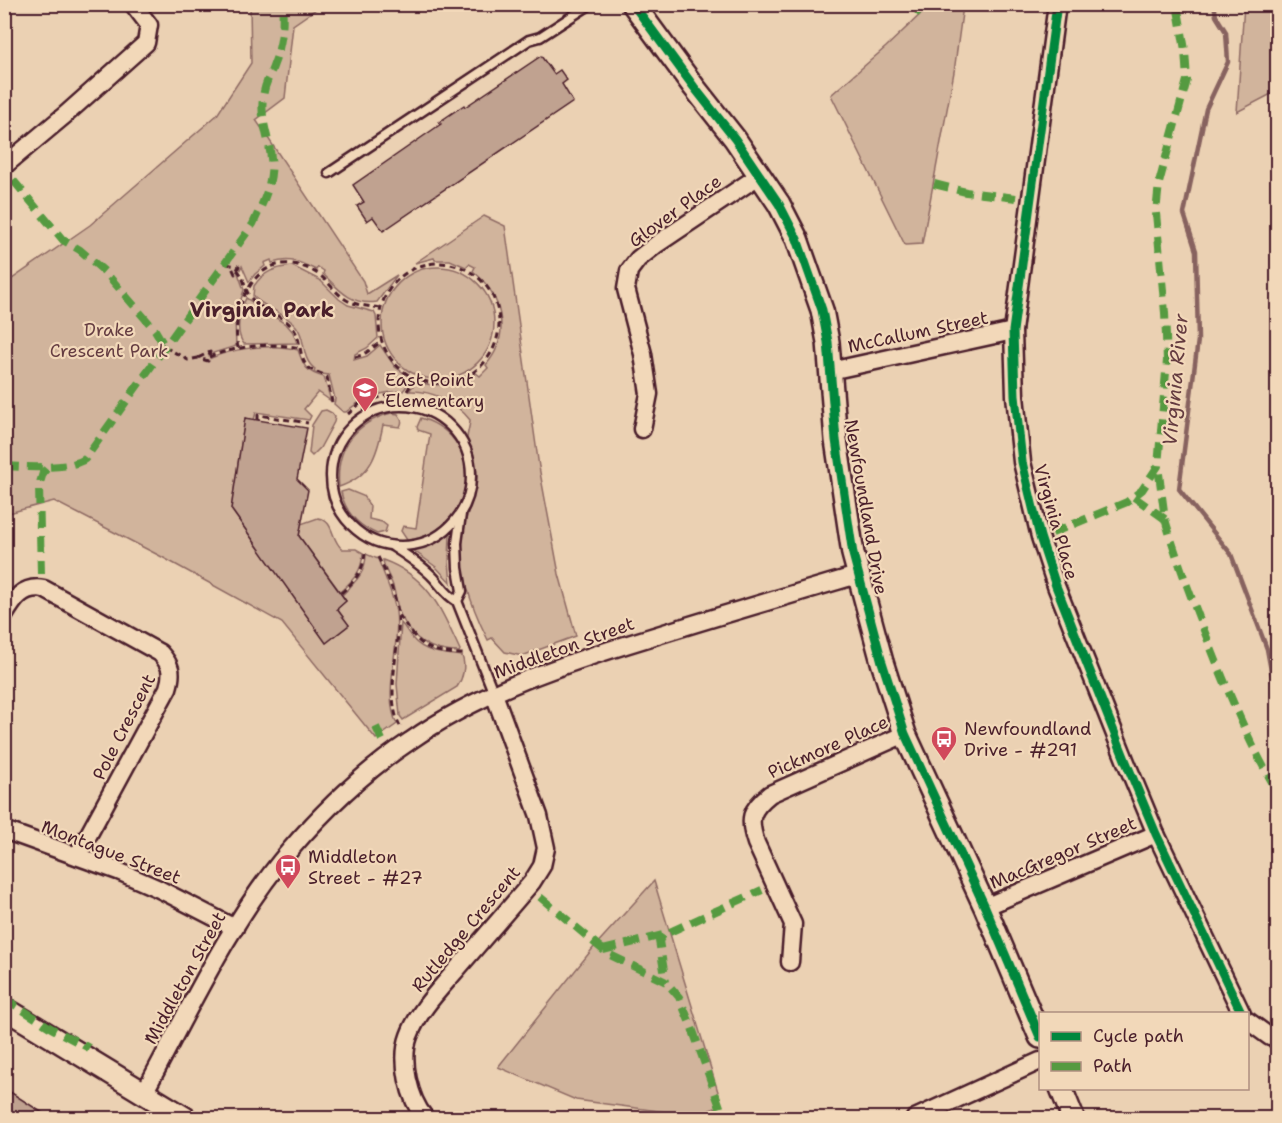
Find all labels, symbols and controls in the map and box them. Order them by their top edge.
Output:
street label: Glover Place [624,169,726,253]
district label: Virginia Park [190,296,334,324]
street label: McCallum Street [846,305,991,359]
water label: Virginia River [1156,312,1194,447]
park label: Drake Crescent Park [50,318,168,363]
place label: East Point Elementary [385,368,484,413]
school or university icon: East Point Elementary [350,375,380,413]
street label: Newfoundland Drive [839,417,893,597]
street label: Virginia Place [1028,461,1084,583]
street label: Middleton Street [490,611,638,685]
street label: Pole Crescent [87,670,161,784]
street label: Pickmore Place [764,710,892,784]
place label: Newfoundland Drive - #291 [964,717,1091,762]
bus stop icon: Newfoundland Drive - #291 [929,724,959,762]
street label: MacGregor Street [986,811,1140,895]
street label: Montague Street [38,814,184,890]
place label: Middleton Street - #27 [308,845,423,890]
bus stop icon: Middleton Street - #27 [273,852,303,890]
street label: Rutledge Crescent [406,861,526,997]
street label: Middleton Street [139,907,231,1049]
legend [1039,1012,1249,1090]
text: Cycle path [1093,1024,1184,1048]
text: Path [1093,1054,1132,1078]

